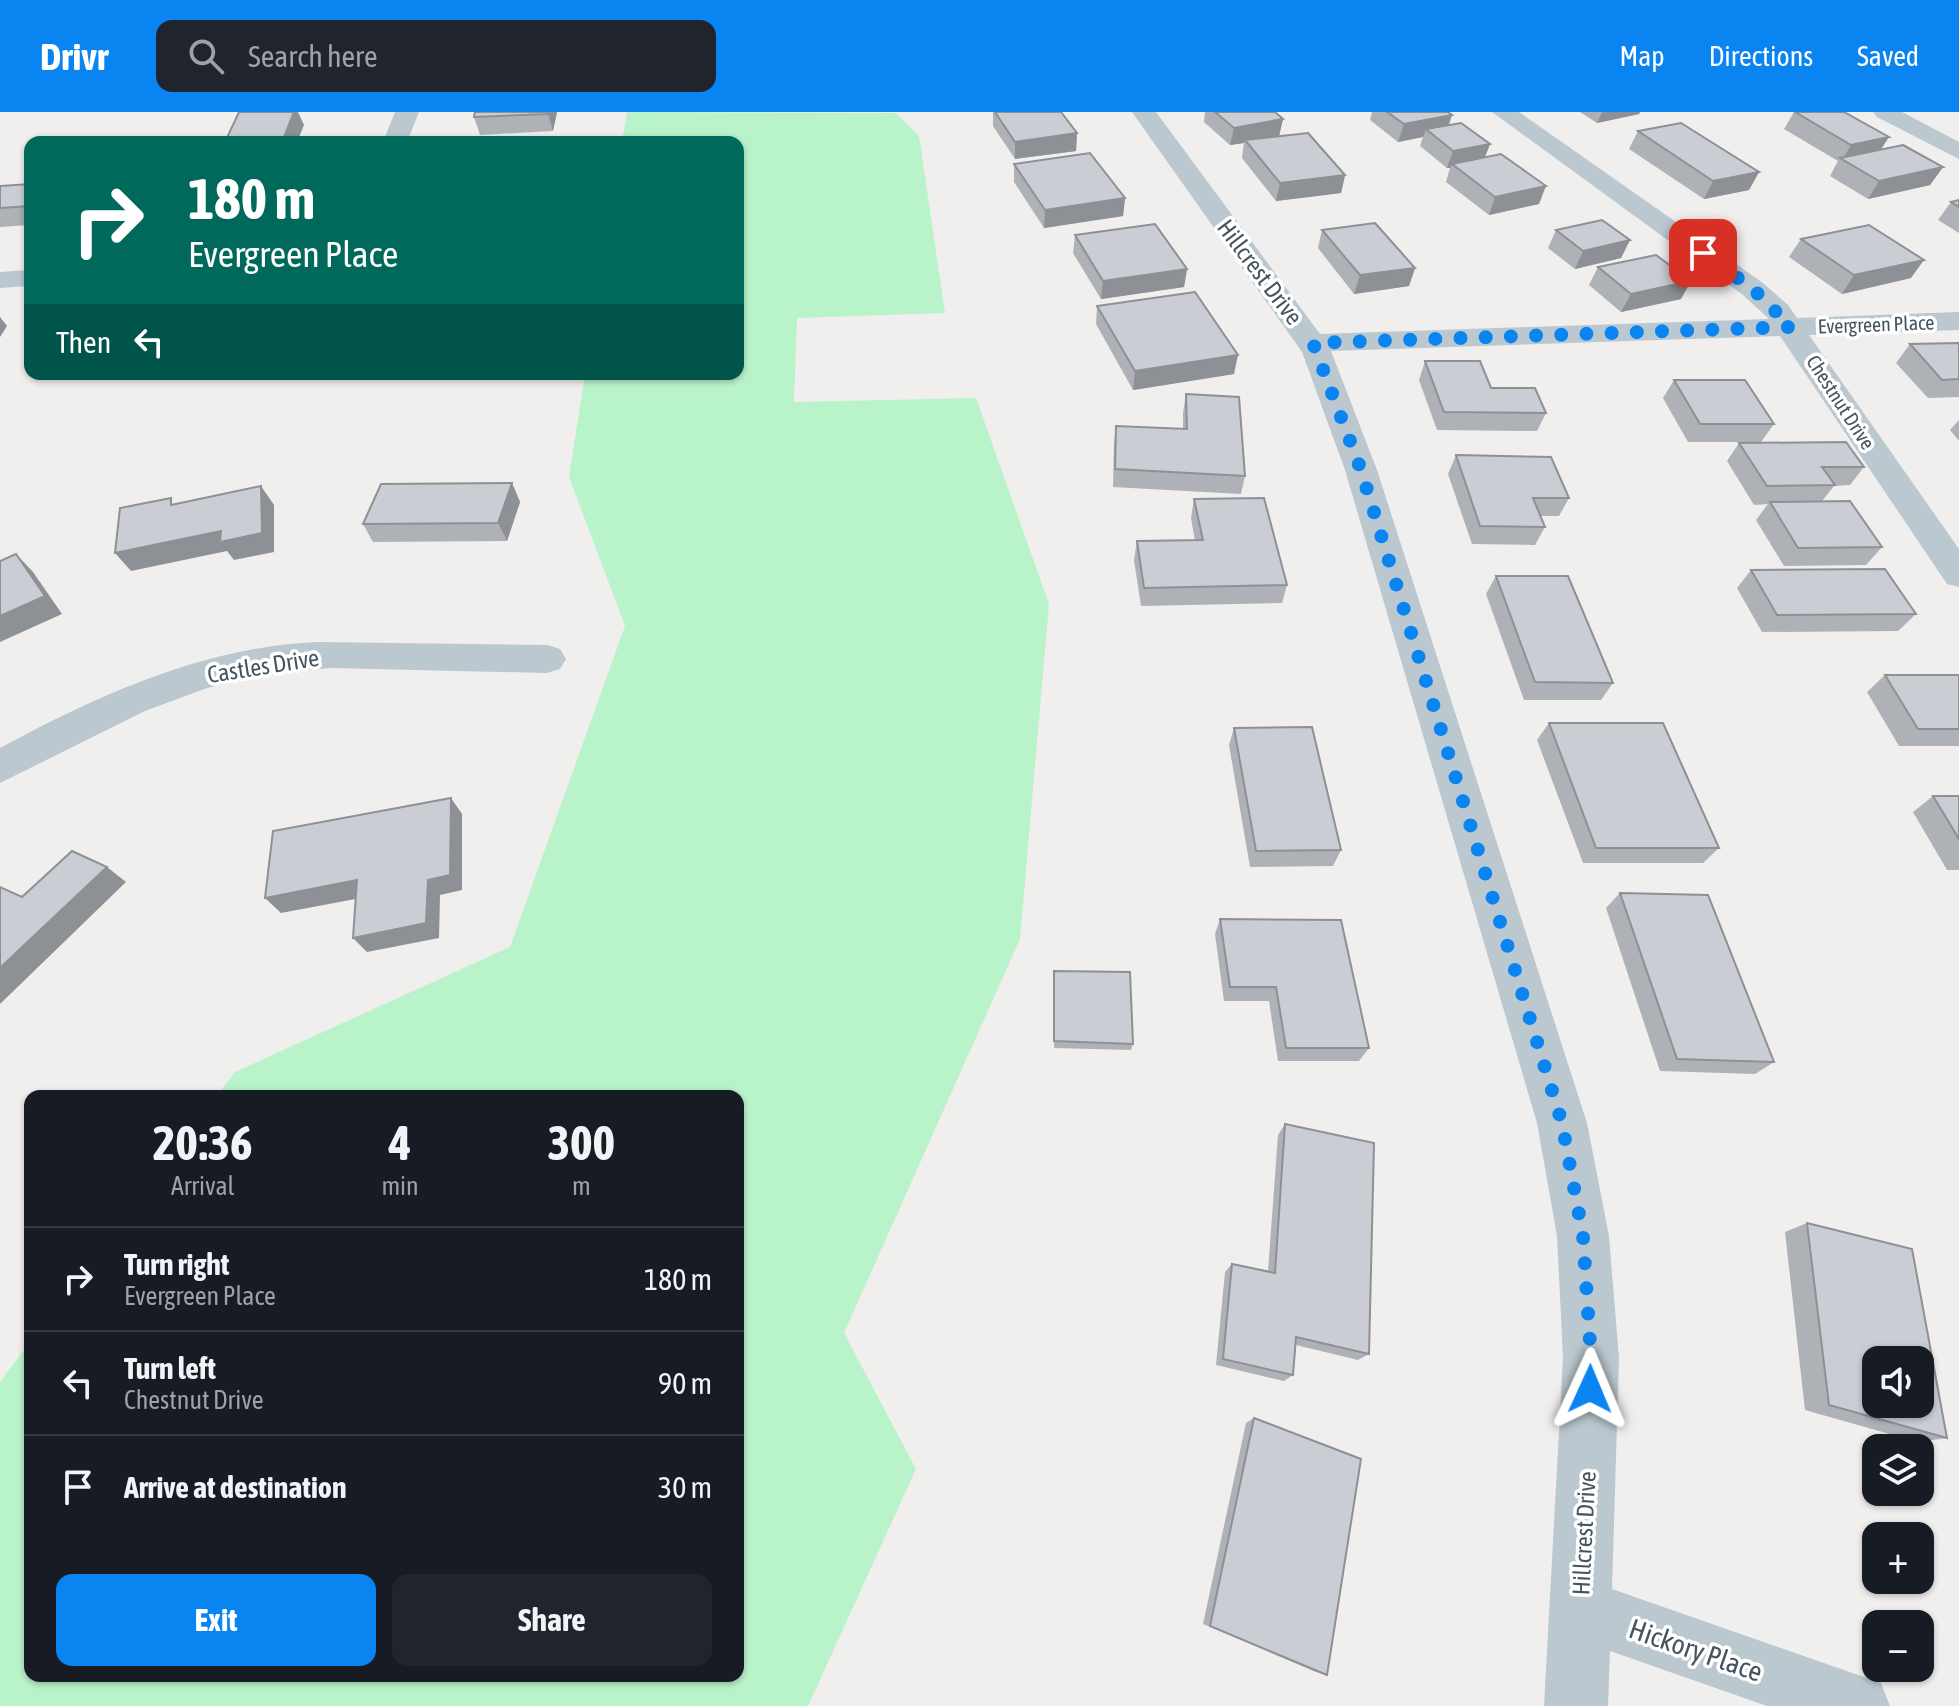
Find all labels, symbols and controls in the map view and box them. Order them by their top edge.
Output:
search box [156,20,716,92]
icon: search [184,34,228,78]
text: Drivr [40,35,108,78]
text: Search here [248,39,378,73]
text: Map [1620,40,1665,72]
text: Directions [1709,40,1813,72]
text: Saved [1857,40,1919,72]
text: 180 m [188,167,315,231]
icon: right [56,168,160,272]
street label: Hillcrest Drive [1212,214,1308,330]
pin [1669,219,1737,287]
icon: arrive [1681,231,1725,275]
text: Evergreen Place [188,233,398,275]
street label: Evergreen Place [1817,310,1935,338]
icon: left [127,320,171,364]
text: Then [56,325,111,359]
street label: Chestnut Drive [1802,351,1880,453]
street label: Castles Drive [205,644,321,688]
text: 20:36 [153,1115,253,1170]
text: 4 [389,1115,411,1170]
text: 300 [548,1115,615,1170]
text: Arrival [171,1171,234,1201]
text: min [381,1171,419,1201]
text: m [572,1171,591,1201]
text: Turn right [124,1247,230,1281]
icon: right [56,1257,100,1301]
text: 180 m [644,1262,712,1296]
text: Evergreen Place [124,1281,276,1311]
map controls [1862,1346,1934,1682]
button: sound [1862,1346,1934,1418]
position arrow [1548,1347,1632,1431]
text: Turn left [124,1351,216,1385]
icon: left [56,1361,100,1405]
text: 90 m [658,1366,712,1400]
text: Chestnut Drive [124,1385,263,1415]
button: layers [1862,1434,1934,1506]
icon: arrive [56,1465,100,1509]
text: Arrive at destination [124,1470,346,1504]
text: 30 m [658,1470,712,1504]
street label: Hillcrest Drive [1567,1470,1601,1596]
button: + [1862,1522,1934,1594]
button: Exit [56,1574,376,1666]
button: Share [392,1574,712,1666]
button: − [1862,1610,1934,1682]
street label: Hickory Place [1625,1612,1767,1688]

